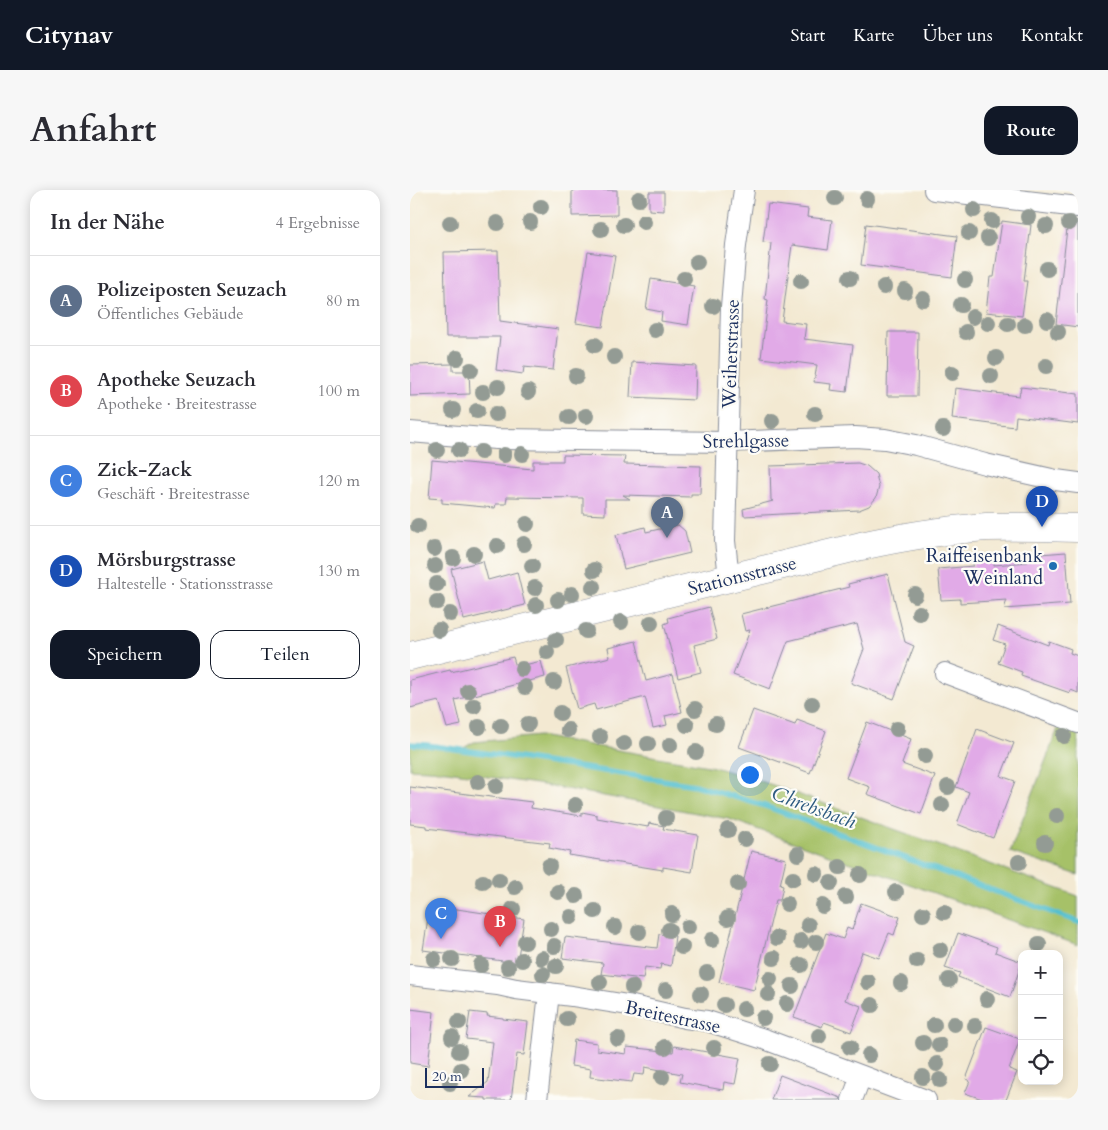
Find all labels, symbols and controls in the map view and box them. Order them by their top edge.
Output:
text: Citynav [25,19,113,52]
text: Start [790,23,825,48]
text: Karte [853,23,895,48]
text: Über uns [923,23,993,48]
text: Kontakt [1021,23,1083,48]
text: Anfahrt [30,106,156,154]
button: Route [984,106,1078,155]
text: In der Nähe [50,208,165,237]
text: 4 Ergebnisse [275,212,360,234]
text: Polizeiposten Seuzach [97,277,287,303]
text: A [60,290,72,312]
text: 80 m [326,290,360,312]
street label: Weiherstrasse [716,299,746,410]
text: Öffentliches Gebäude [97,303,244,325]
text: Apotheke Seuzach [97,367,256,393]
text: B [60,380,72,402]
text: 100 m [318,380,360,402]
text: Apotheke · Breitestrasse [97,393,257,415]
street label: Strehlgasse [703,427,790,455]
text: Zick-Zack [97,457,192,483]
text: C [60,470,72,492]
text: 120 m [318,470,360,492]
text: Geschäft · Breitestrasse [97,483,250,505]
pin: D [1026,486,1058,527]
pin: A [651,497,683,538]
place label: Raiffeisenbank Weinland [926,543,1044,591]
text: Mörsburgstrasse [97,547,236,573]
street label: Stationsstrasse [685,550,799,602]
text: D [59,560,73,582]
text: 130 m [318,560,360,582]
marker: Raiffeisenbank Weinland [1047,560,1059,572]
text: Haltestelle · Stationsstrasse [97,573,273,595]
button: Speichern [50,630,200,679]
button: Teilen [210,630,360,679]
your location [737,762,763,788]
water label: Chrebsbach [768,780,860,835]
pin: C [425,898,457,939]
pin: B [484,906,516,947]
map controls [1018,950,1063,1085]
button: + [1018,950,1063,995]
street label: Breitestrasse [623,994,723,1040]
button: − [1018,995,1063,1040]
button: locate [1018,1040,1063,1085]
scale bar [425,1065,484,1088]
text: 20 m [432,1067,462,1086]

